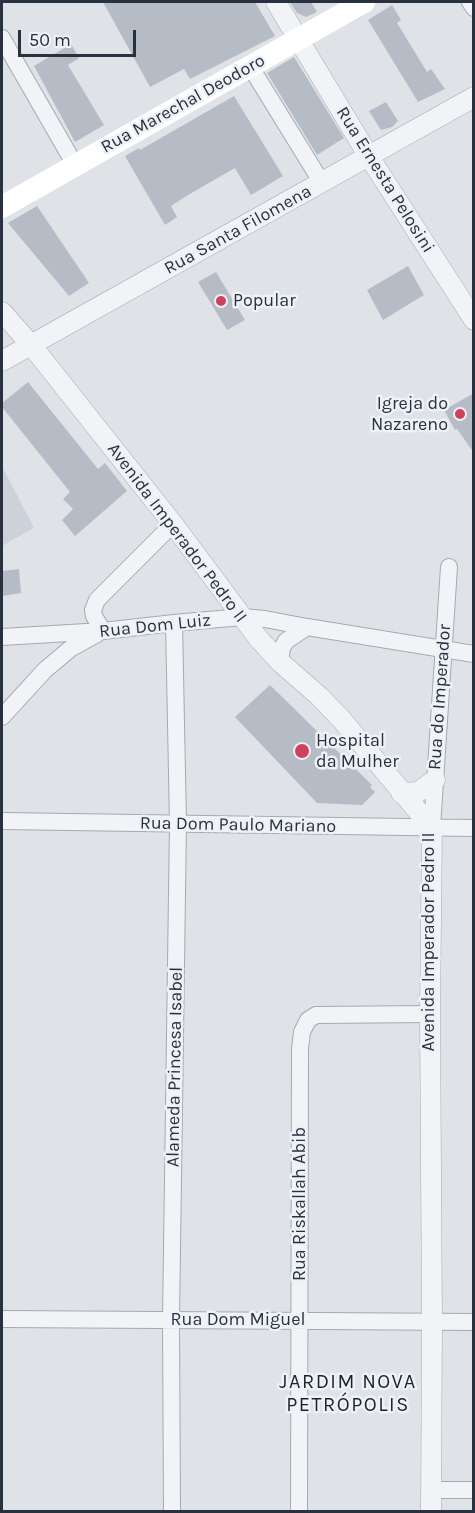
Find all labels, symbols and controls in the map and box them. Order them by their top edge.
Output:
scale bar [21,18,140,56]
text: 50 m [29,29,71,51]
street label: Rua Marechal Deodoro [97,50,269,158]
street label: Rua Ernesta Pelosini [331,103,439,257]
street label: Rua Santa Filomena [161,180,315,280]
place label: Popular [233,290,296,312]
marker: Popular [214,294,228,308]
place label: Igreja do Nazareno [371,393,448,436]
marker: Igreja do Nazareno [453,407,467,421]
street label: Avenida Imperador Pedro II [102,439,252,627]
street label: Rua Dom Luiz [98,609,212,643]
street label: Rua do Imperador [424,623,456,771]
place label: Hospital da Mulher [316,730,399,772]
marker: Hospital da Mulher [293,742,311,760]
street label: Rua Dom Paulo Mariano [140,812,336,838]
street label: Avenida Imperador Pedro II [418,832,440,1052]
street label: Alameda Princesa Isabel [162,967,188,1167]
street label: Rua Riskallah Abib [289,1127,311,1281]
street label: Rua Dom Miguel [171,1309,305,1331]
district label: JARDIM NOVA PETRÓPOLIS [279,1370,417,1417]

